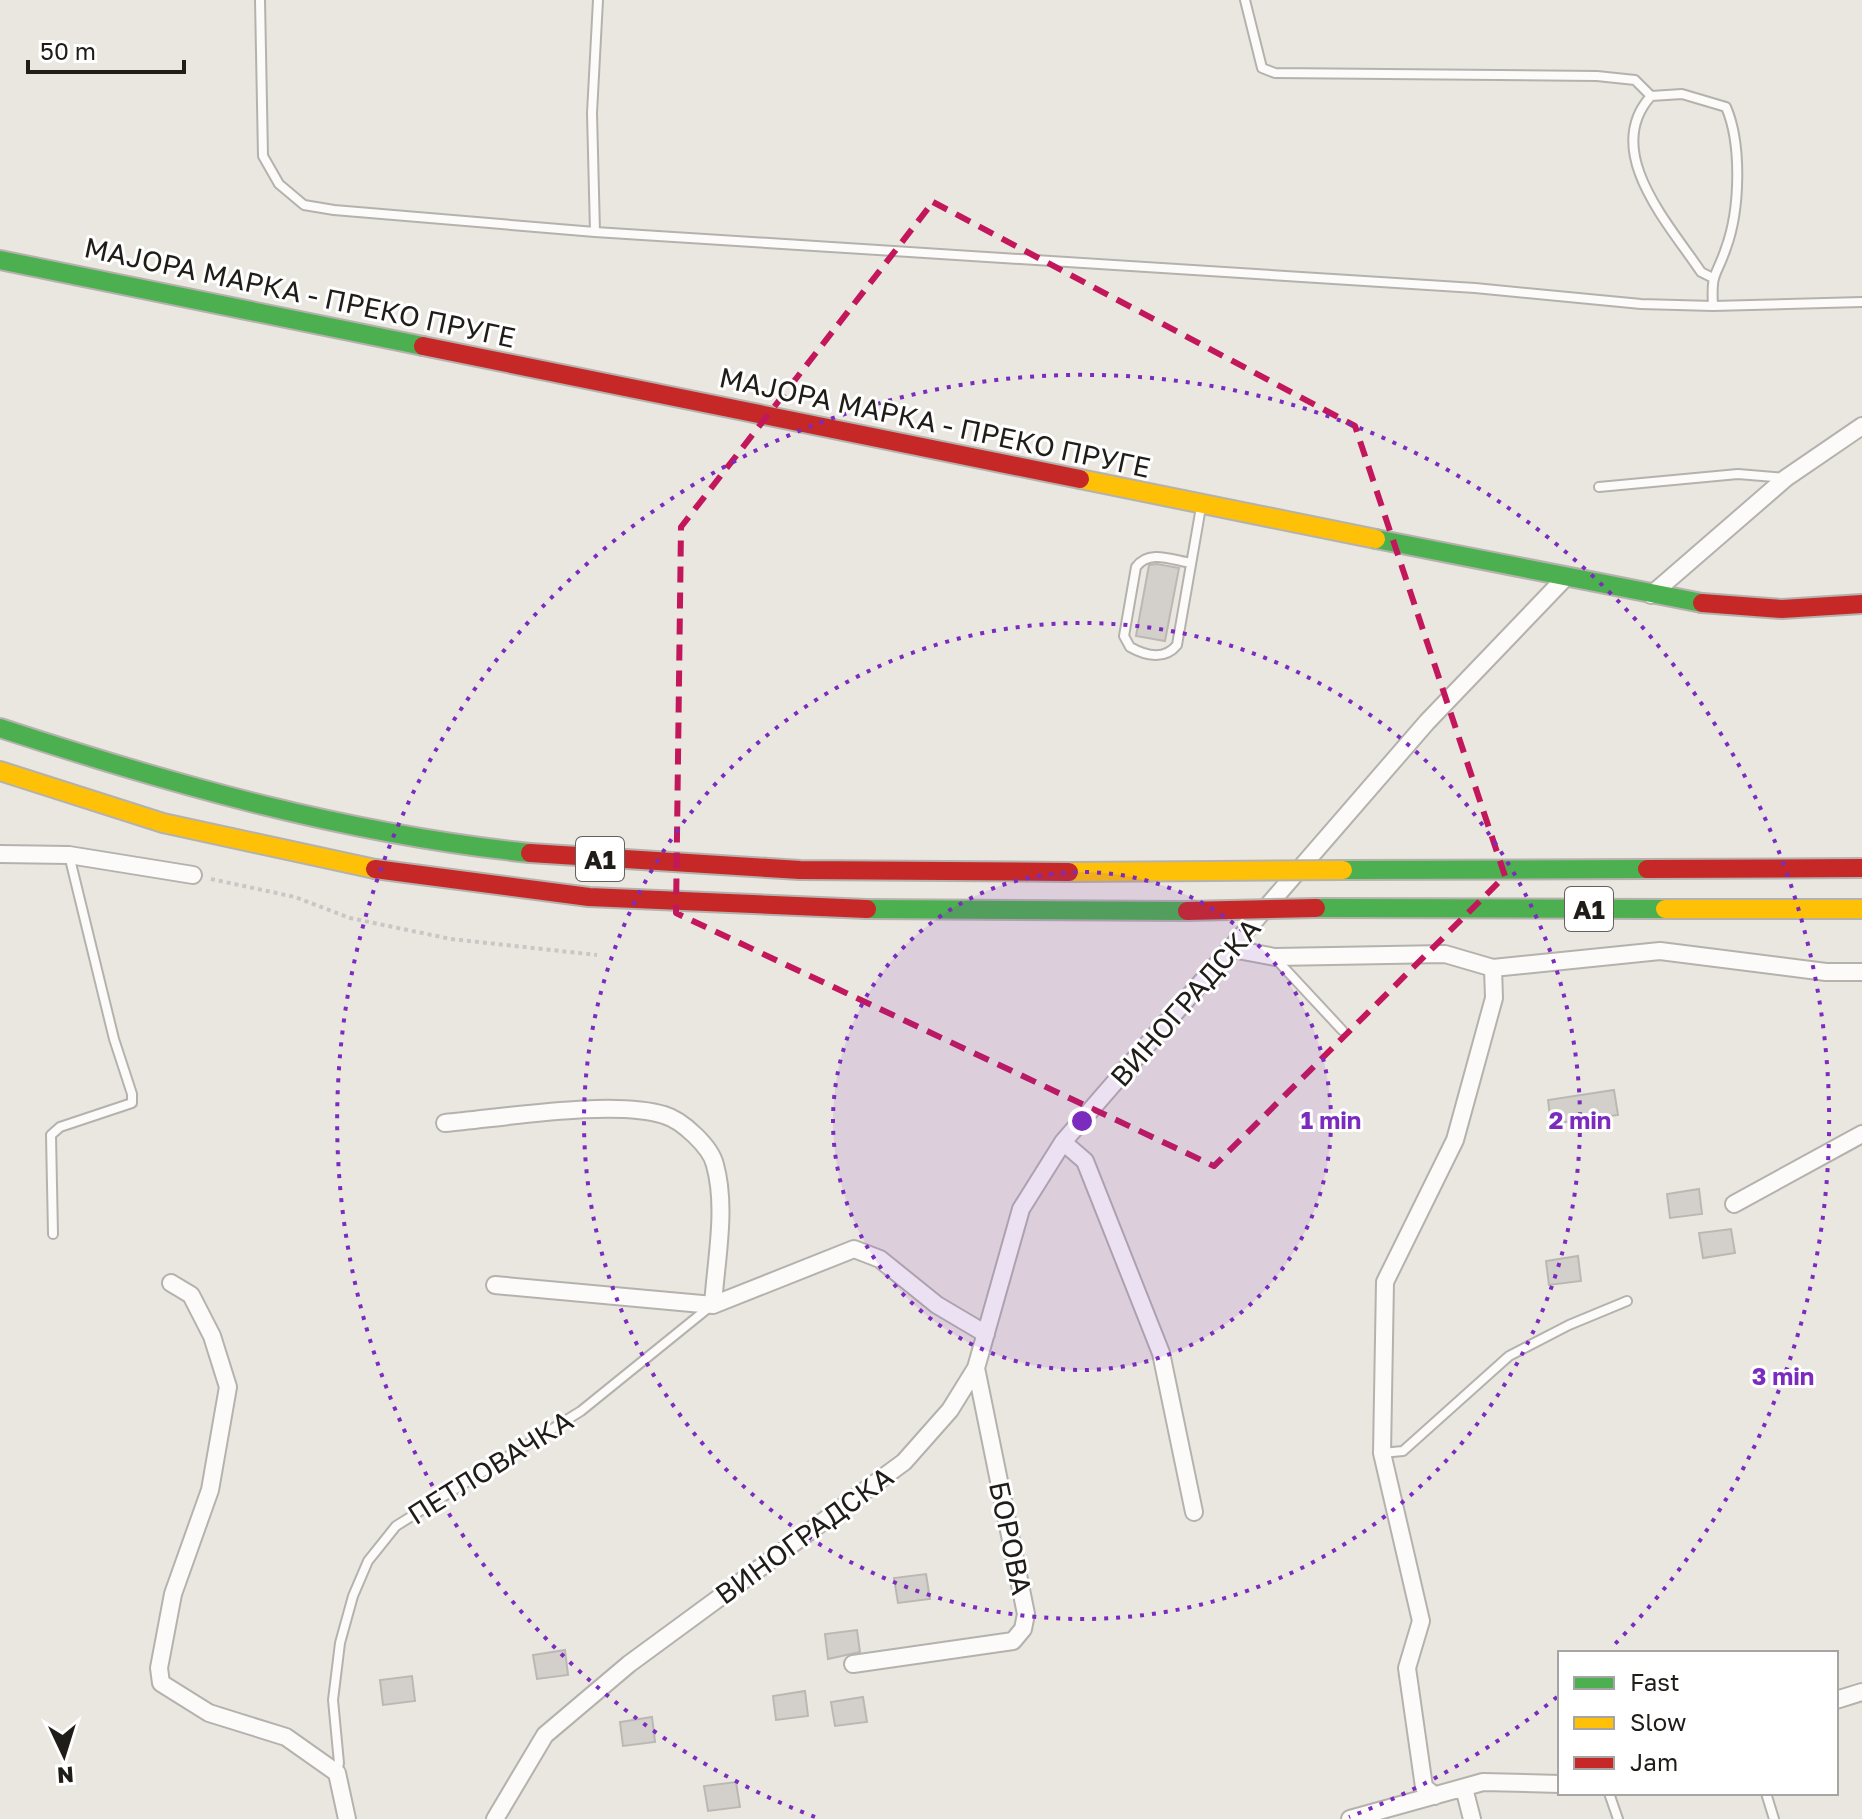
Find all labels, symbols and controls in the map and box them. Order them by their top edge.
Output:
scale bar [28,24,184,74]
text: 50 m [40,36,96,65]
street label: МАЈОРА МАРКА - ПРЕКО ПРУГЕ [81,230,519,354]
street label: МАЈОРА МАРКА - ПРЕКО ПРУГЕ [716,360,1154,484]
road number: A1 [576,837,624,881]
road number: A1 [1565,887,1613,931]
street label: ВИНОГРАДСКА [1103,911,1267,1093]
text: 1 min [1301,1105,1361,1134]
text: 2 min [1549,1105,1611,1134]
centre of rings [1068,1107,1096,1135]
text: 3 min [1752,1361,1814,1390]
street label: ПЕТЛОВАЧКА [401,1403,579,1531]
street label: ВИНОГРАДСКА [709,1459,899,1611]
street label: БОРОВА [983,1478,1039,1598]
legend [1558,1651,1838,1795]
text: Fast [1630,1667,1680,1696]
text: Slow [1630,1707,1686,1736]
north arrow [24,1715,104,1795]
text: Jam [1630,1747,1678,1776]
text: N [56,1761,75,1790]

